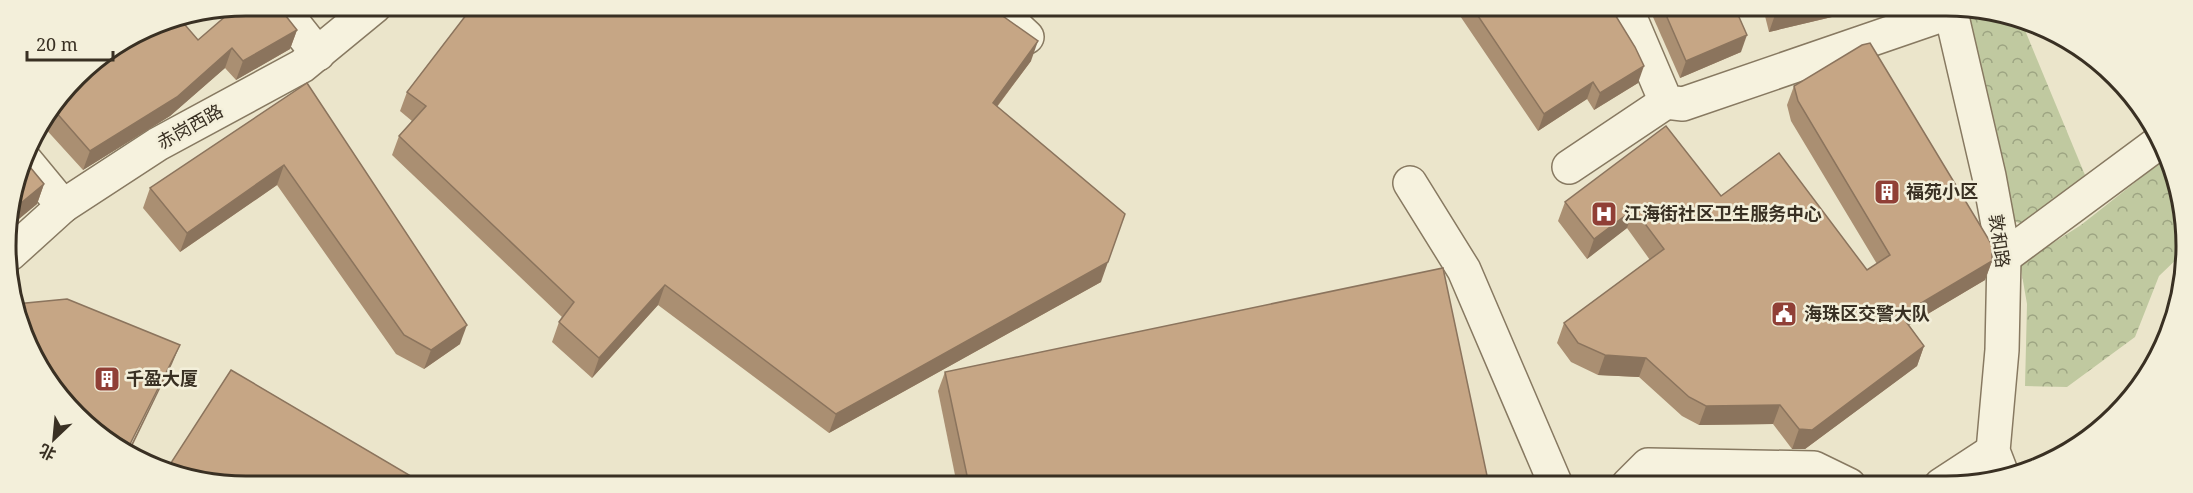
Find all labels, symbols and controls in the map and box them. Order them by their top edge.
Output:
scale bar [27,24,112,62]
text: 20 m [36,32,78,56]
street label: 赤岗西路 [152,98,227,154]
building icon: 福苑小区 [1872,177,1902,207]
place label: 福苑小区 [1906,179,1978,203]
hospital icon: 江海街社区卫生服务中心 [1589,199,1619,229]
place label: 江海街社区卫生服务中心 [1624,201,1822,225]
street label: 敦和路 [1984,212,2016,269]
public building icon: 海珠区交警大队 [1769,299,1799,329]
place label: 海珠区交警大队 [1804,301,1930,325]
building icon: 千盈大厦 [92,364,122,394]
place label: 千盈大厦 [126,366,198,390]
north arrow [24,409,84,469]
text: 北 [35,439,59,466]

